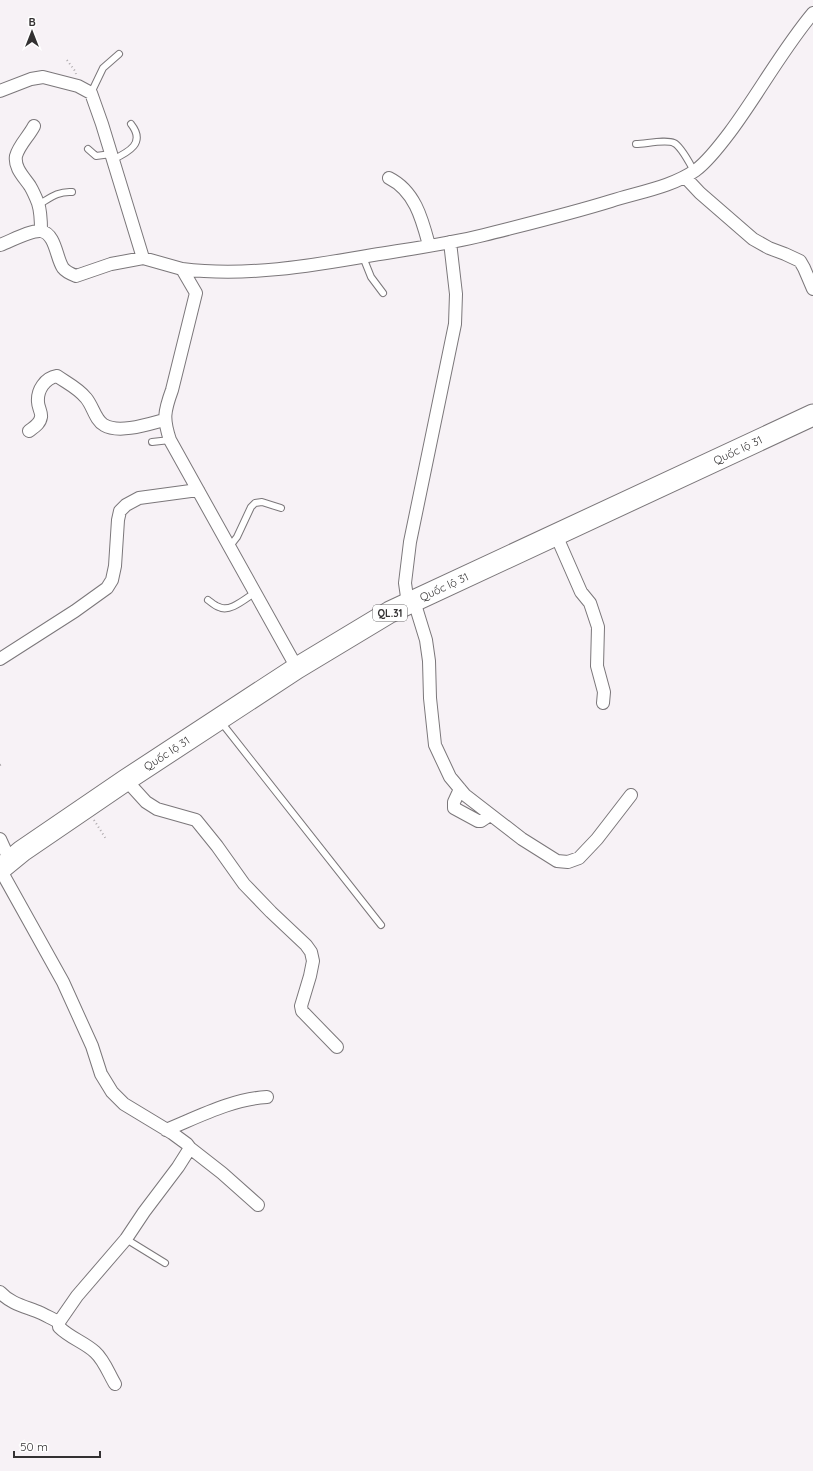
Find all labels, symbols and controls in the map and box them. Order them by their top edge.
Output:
north arrow [12,12,52,52]
text: B [28,15,36,29]
street label: Quốc lộ 31 [711,433,764,467]
street label: Quốc lộ 31 [417,569,471,604]
road number: QL.31 [373,605,407,621]
street label: Quốc lộ 31 [141,733,192,774]
scale bar [14,1433,100,1459]
text: 50 m [20,1439,48,1454]

